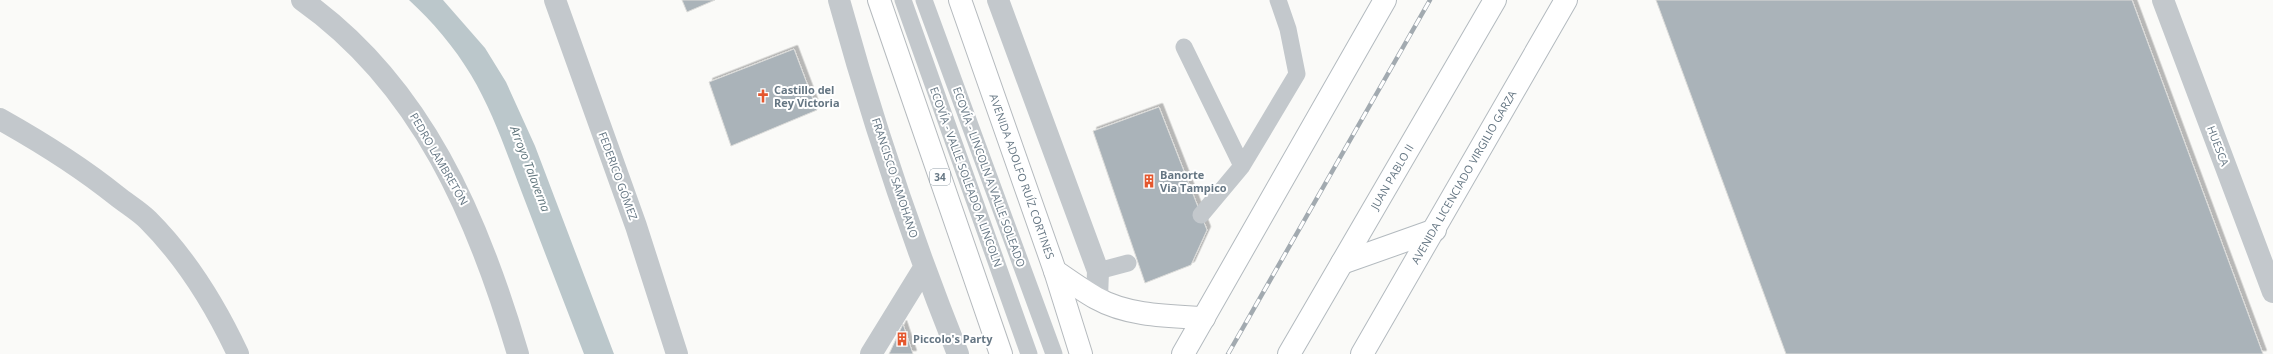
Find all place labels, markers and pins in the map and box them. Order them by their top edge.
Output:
place label: Castillo del Rey Victoria [774,82,840,110]
church icon: Castillo del Rey Victoria [755,88,771,104]
place label: Banorte Via Tampico [1160,167,1227,195]
building icon: Banorte Via Tampico [1141,173,1157,189]
building icon: Piccolo's Party [894,331,910,347]
place label: Piccolo's Party [913,331,993,346]

